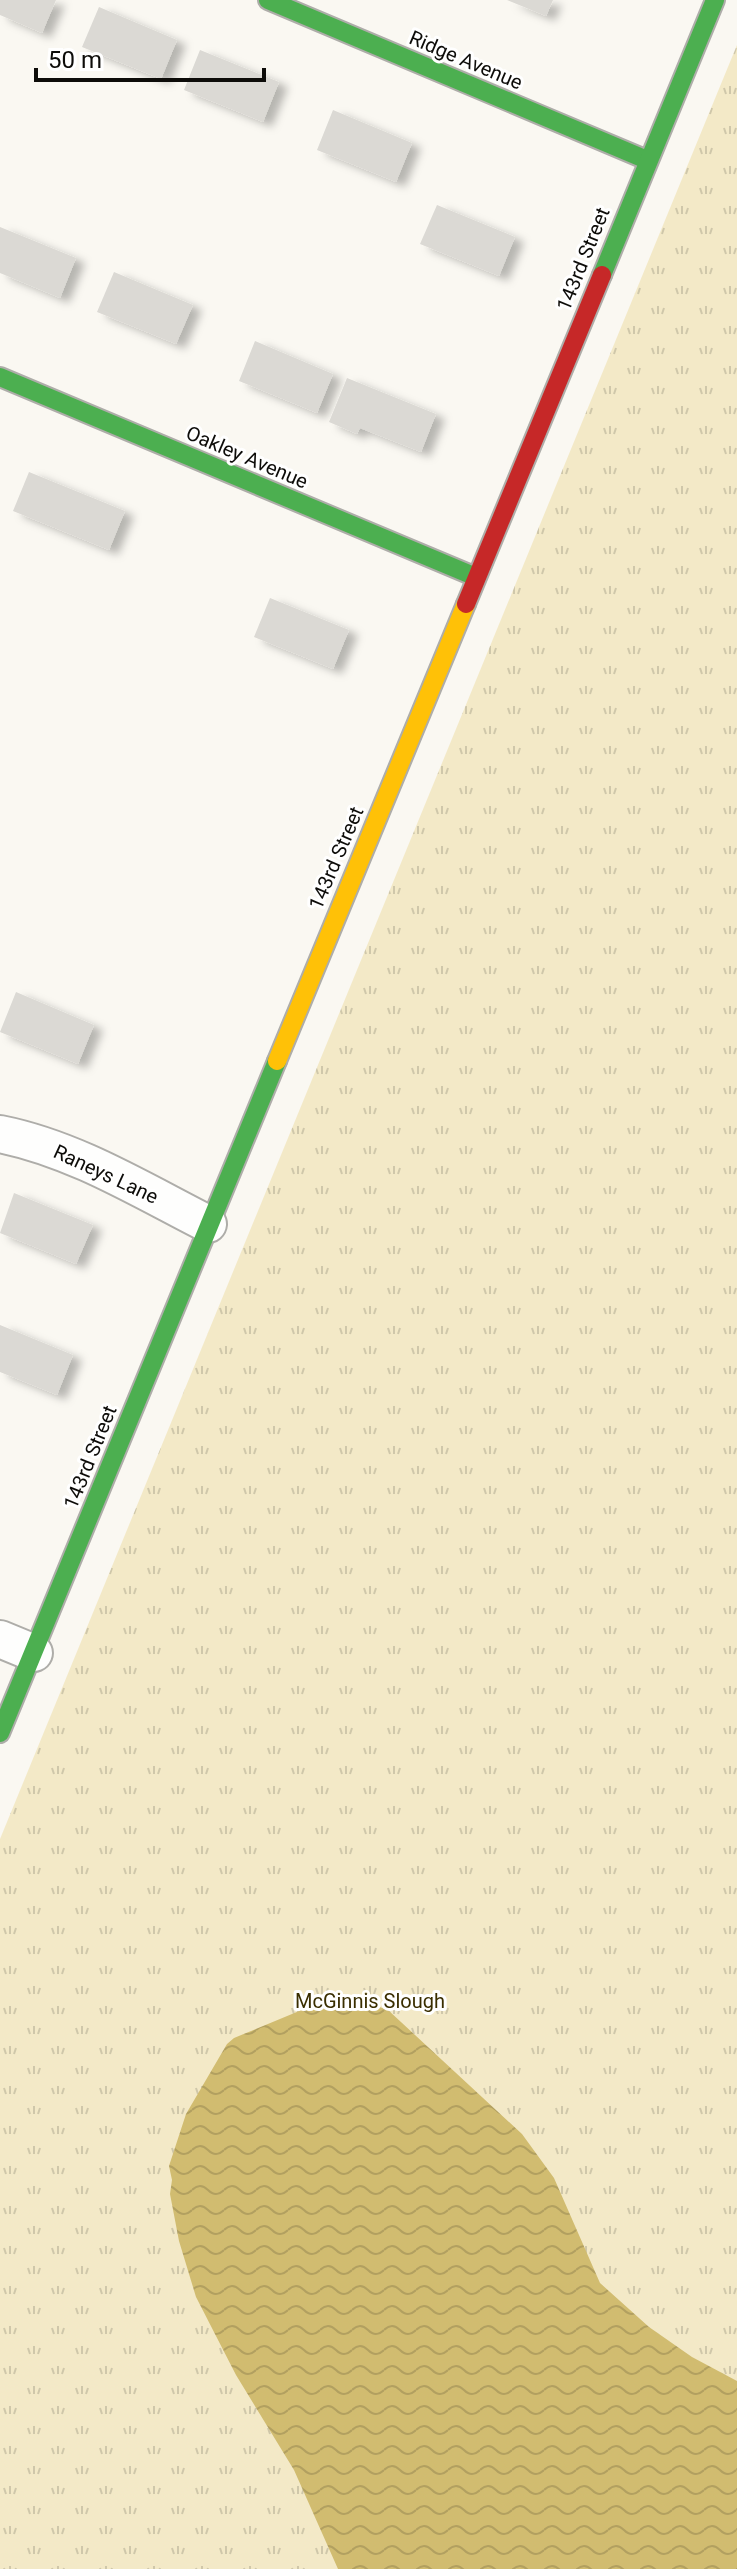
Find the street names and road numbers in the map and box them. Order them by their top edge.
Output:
street label: Ridge Avenue [406,25,526,95]
street label: 143rd Street [551,204,615,314]
street label: Oakley Avenue [182,421,312,493]
street label: 143rd Street [304,803,368,913]
street label: Raneys Lane [50,1139,162,1209]
street label: 143rd Street [58,1402,122,1512]

